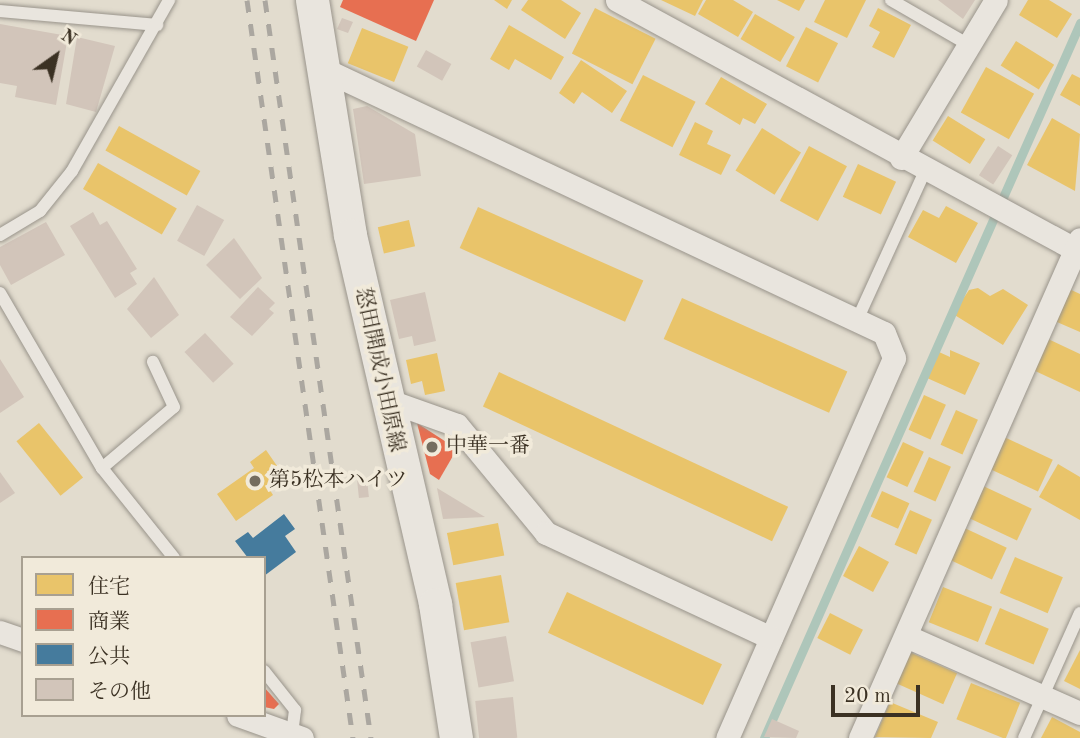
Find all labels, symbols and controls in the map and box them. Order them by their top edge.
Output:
north arrow [21,21,91,91]
text: N [57,26,79,50]
street label: 怒田開成小田原線 [349,285,409,455]
place label: 中華一番 [446,434,530,460]
marker: 中華一番 [424,439,440,455]
place label: 第5松本ハイツ [269,468,407,494]
marker: 第5松本ハイツ [247,473,263,489]
legend [21,556,266,717]
text: 住宅 [88,577,130,598]
text: 商業 [88,612,130,633]
text: 公共 [88,647,130,668]
scale bar [835,672,924,716]
text: その他 [88,682,151,703]
text: 20 m [844,686,891,707]

